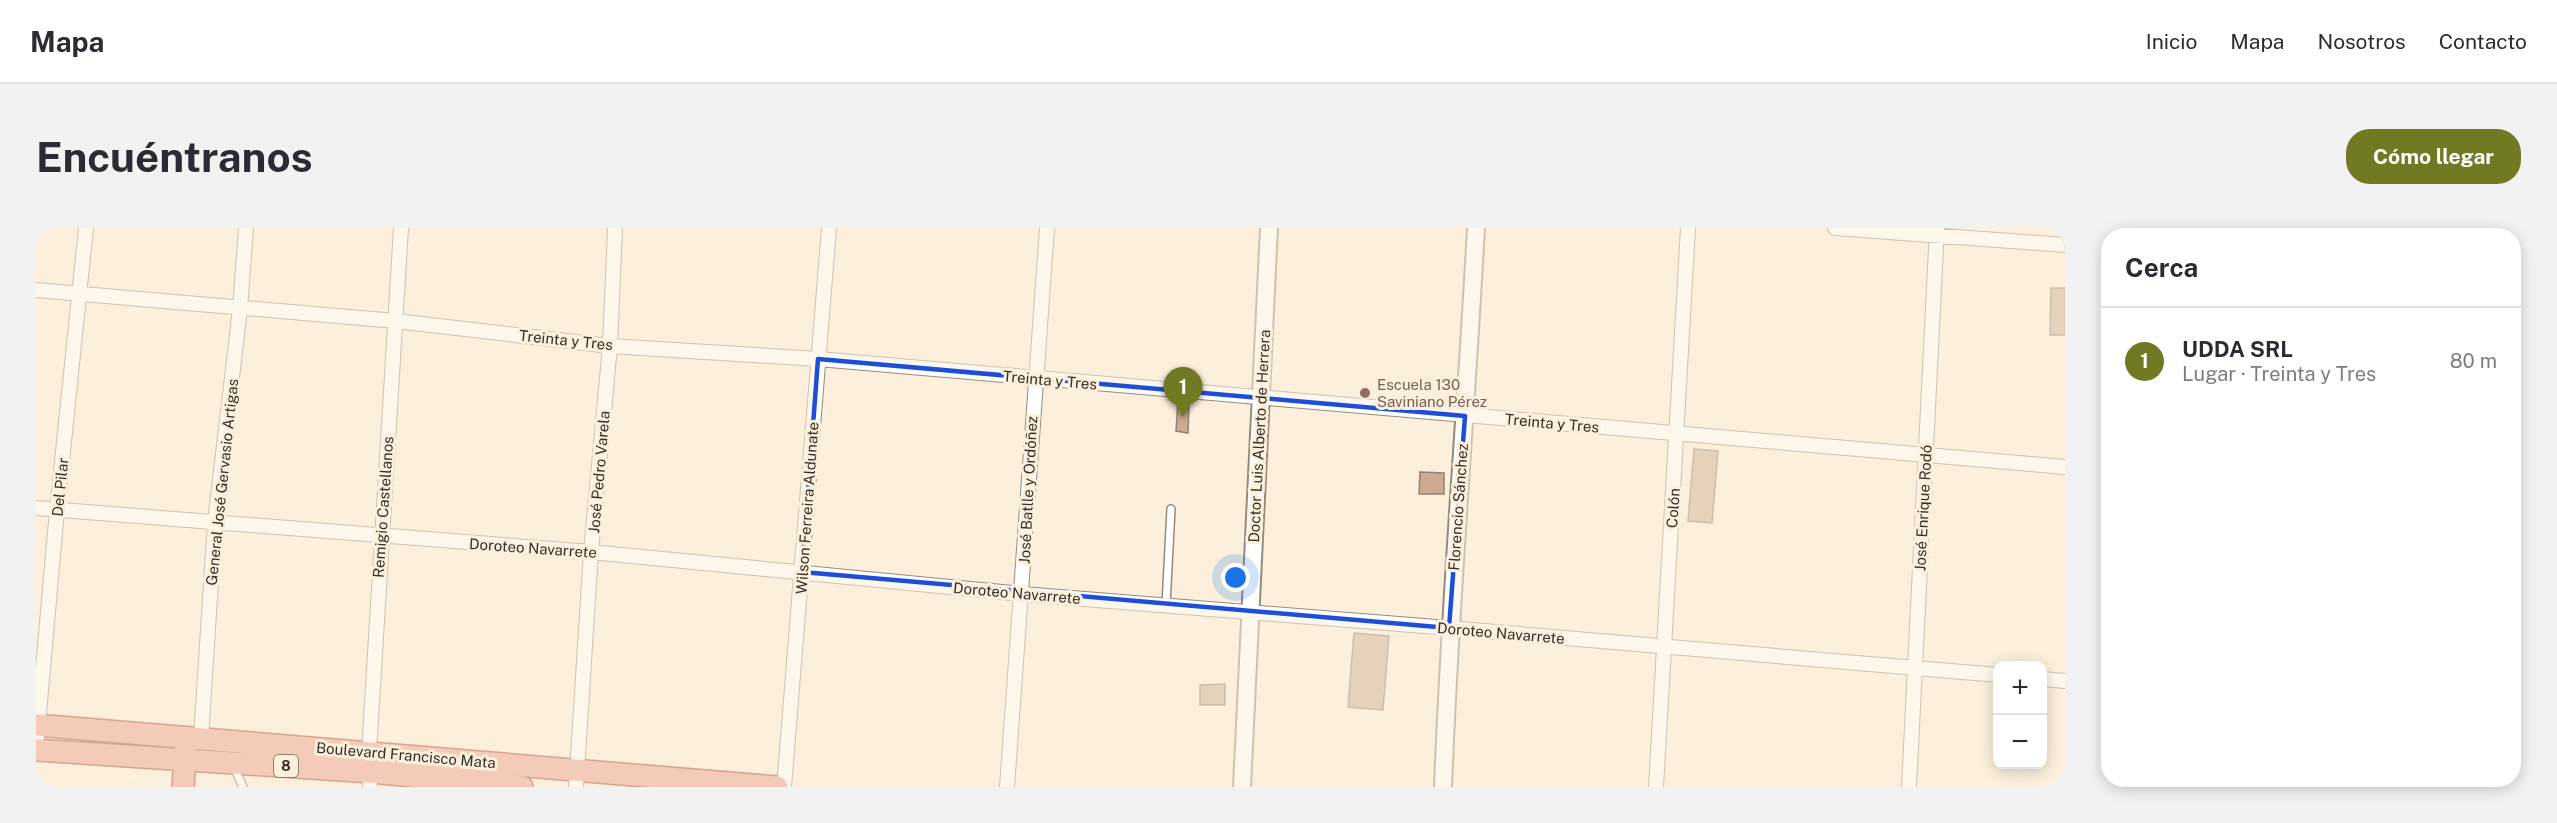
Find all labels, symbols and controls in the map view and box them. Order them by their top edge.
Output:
text: Mapa [30,25,104,58]
text: Inicio [2146,29,2197,54]
text: Mapa [2230,29,2284,54]
text: Nosotros [2317,29,2406,54]
text: Contacto [2439,29,2527,54]
button: Cómo llegar [2346,129,2521,184]
text: Encuéntranos [36,132,313,181]
text: Cerca [2125,252,2198,283]
street label: Treinta y Tres [518,327,614,353]
street label: Doctor Luis Alberto de Herrera [1245,329,1273,543]
text: UDDA SRL [2182,336,2293,362]
text: 1 [2140,349,2149,373]
text: 80 m [2450,349,2497,373]
text: Lugar · Treinta y Tres [2182,362,2376,386]
street label: Treinta y Tres [1002,367,1098,393]
pin: 1 [1164,368,1202,417]
place label: Escuela 130 Saviniano Pérez [1377,376,1487,410]
street label: General José Gervasio Artigas [203,378,241,586]
marker: Escuela 130 Saviniano Pérez [1358,386,1372,400]
street label: José Pedro Varela [585,410,613,534]
street label: Treinta y Tres [1504,410,1600,436]
street label: José Batlle y Ordóñez [1016,416,1040,564]
street label: Wilson Ferreira Aldunate [792,421,822,595]
street label: Remigio Castellanos [370,436,396,578]
street label: Florencio Sánchez [1445,443,1471,571]
street label: José Enrique Rodó [1911,444,1935,572]
street label: Del Pilar [48,457,72,517]
street label: Colón [1663,487,1683,529]
street label: Doroteo Navarrete [469,535,597,561]
your location [1221,563,1250,592]
street label: Doroteo Navarrete [953,579,1081,607]
street label: Doroteo Navarrete [1437,619,1565,647]
map controls [1993,661,2047,769]
button: + [1993,661,2047,715]
button: − [1993,715,2047,769]
street label: Boulevard Francisco Mata [316,739,496,771]
road number: 8 [274,755,298,777]

